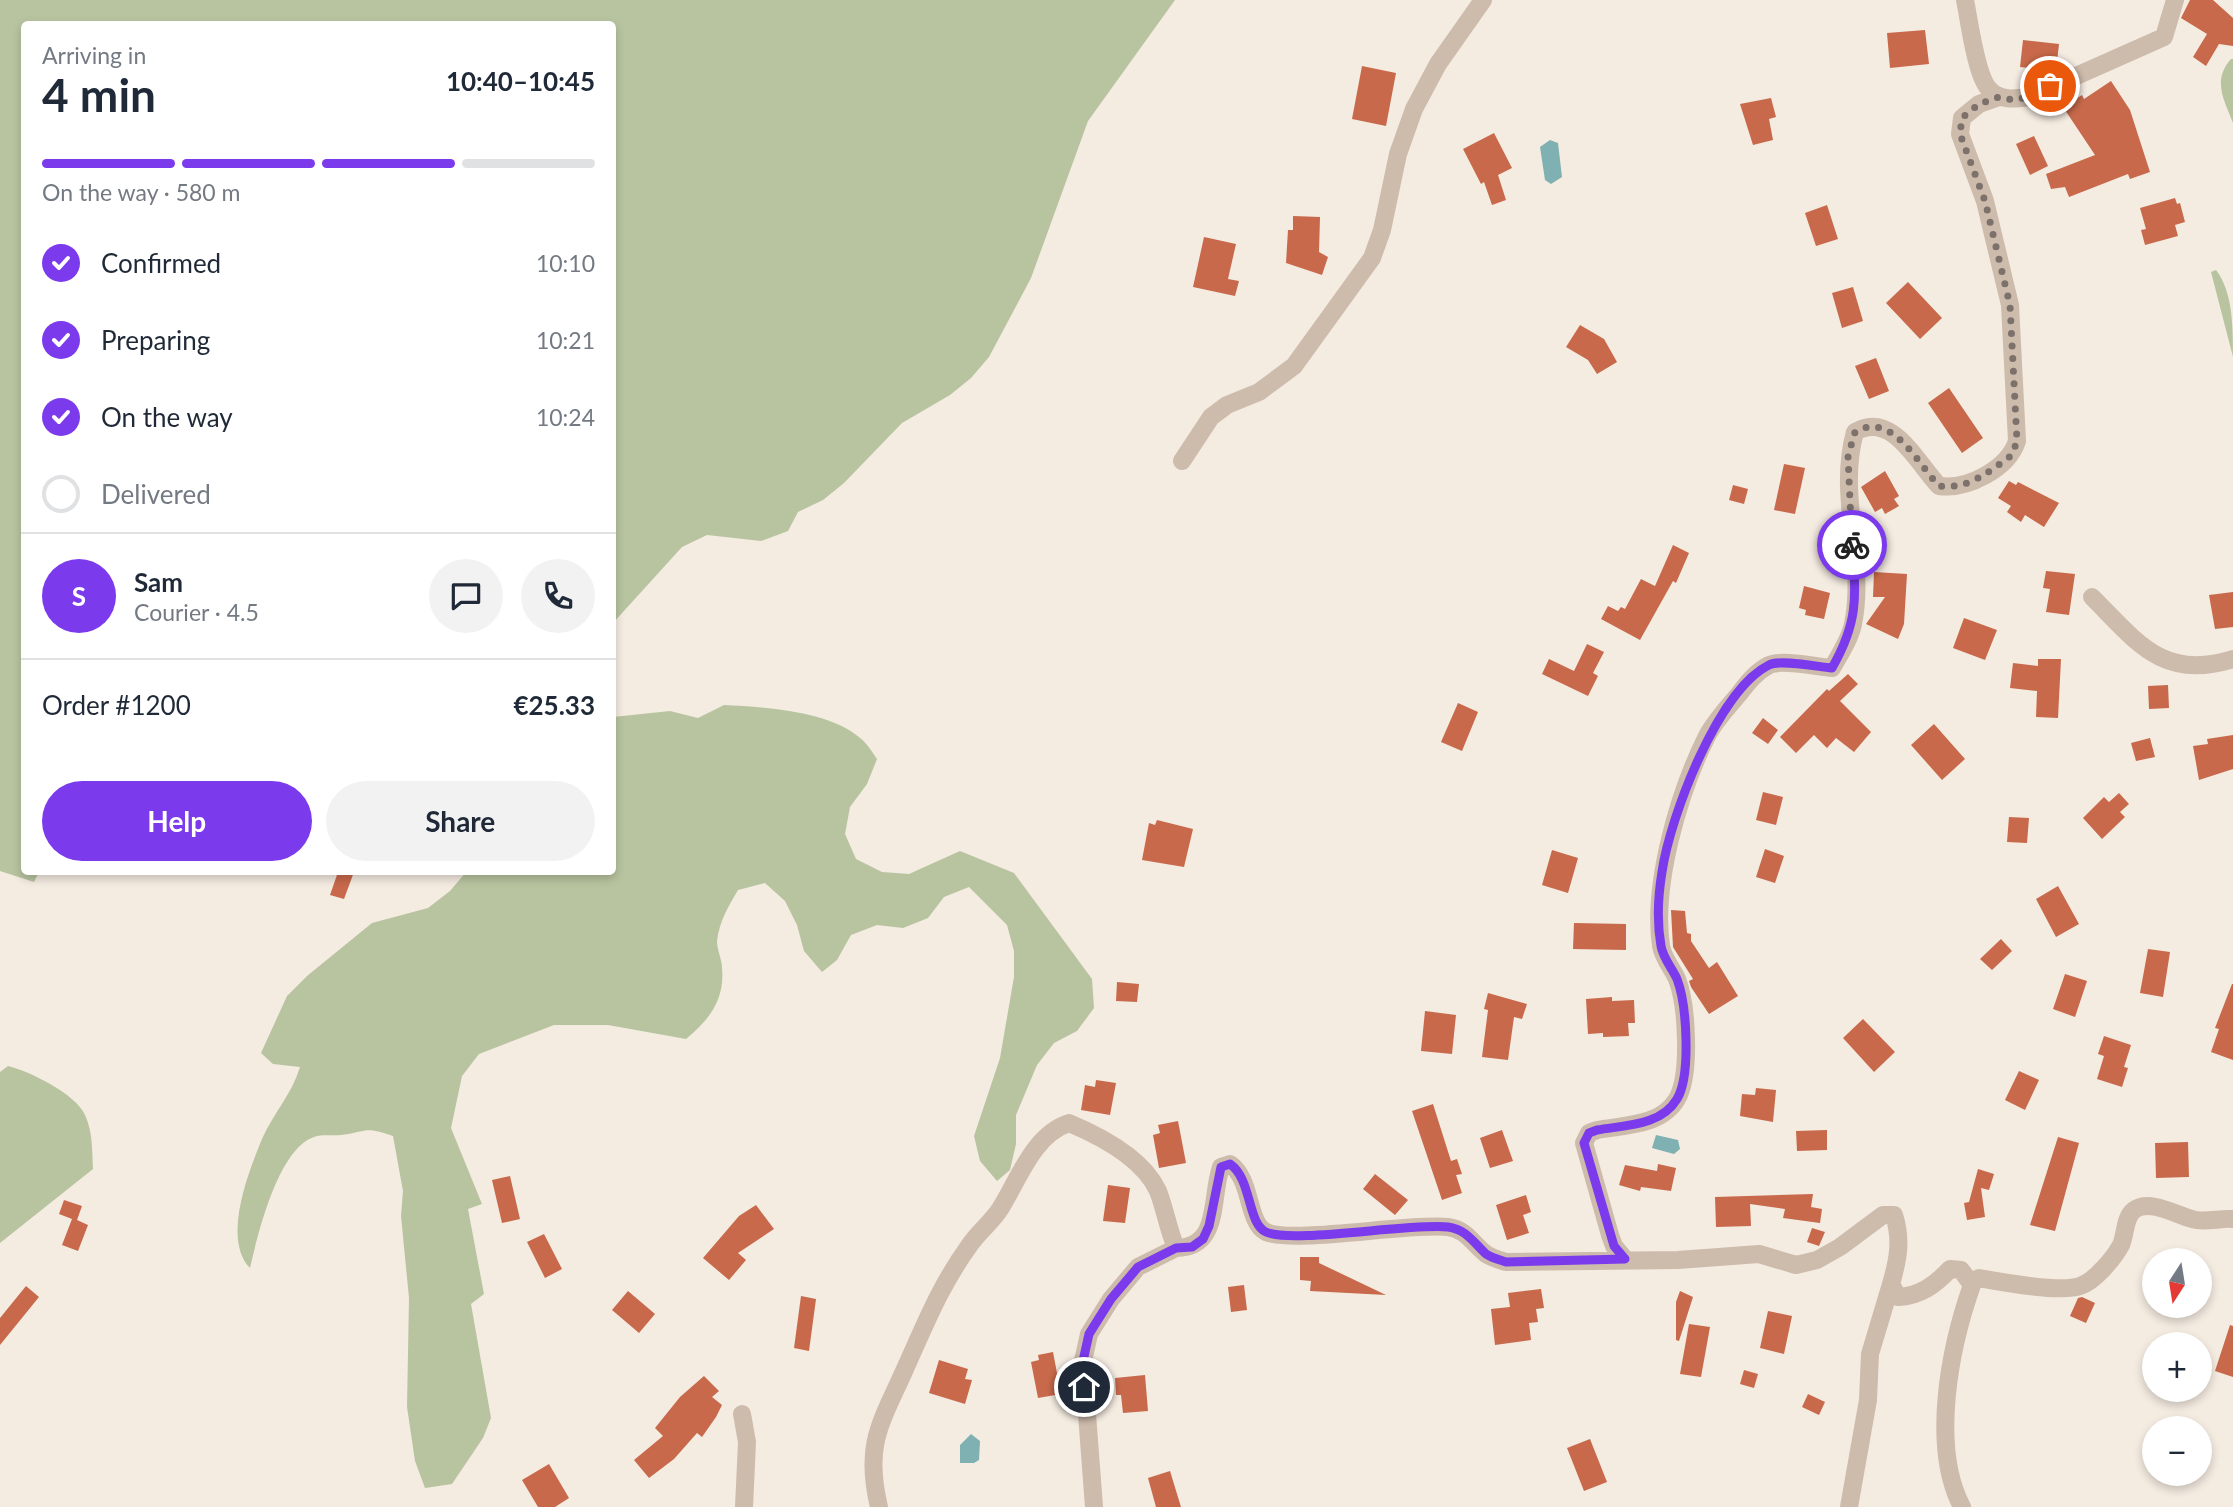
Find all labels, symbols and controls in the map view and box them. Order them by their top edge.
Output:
text: Arriving in [42,41,146,69]
pin [2020,56,2080,116]
text: 10:40–10:45 [446,65,595,97]
text: 4 min [42,67,156,122]
icon: bag [2031,67,2069,105]
text: On the way · 580 m [42,178,241,206]
icon: check [42,244,80,282]
text: Confirmed [101,247,221,279]
text: 10:10 [536,249,595,277]
icon: check [42,321,80,359]
text: Preparing [101,324,210,356]
text: 10:21 [536,326,595,354]
icon: check [42,398,80,436]
text: On the way [101,401,233,433]
text: 10:24 [536,403,595,431]
text: Delivered [101,478,211,510]
courier [1817,510,1887,580]
icon: bike [1833,526,1871,564]
button: chat [429,559,503,633]
button: phone [521,559,595,633]
text: Sam [134,566,183,598]
text: S [72,580,86,612]
text: Courier · 4.5 [134,598,259,626]
text: Order #1200 [42,689,191,721]
text: €25.33 [513,689,595,721]
button: Help [42,781,312,861]
button: Share [326,781,595,861]
north arrow [2142,1248,2212,1318]
map controls [2142,1248,2212,1486]
button: + [2142,1332,2212,1402]
pin [1054,1357,1114,1417]
icon: home [1065,1368,1103,1406]
button: − [2142,1416,2212,1486]

